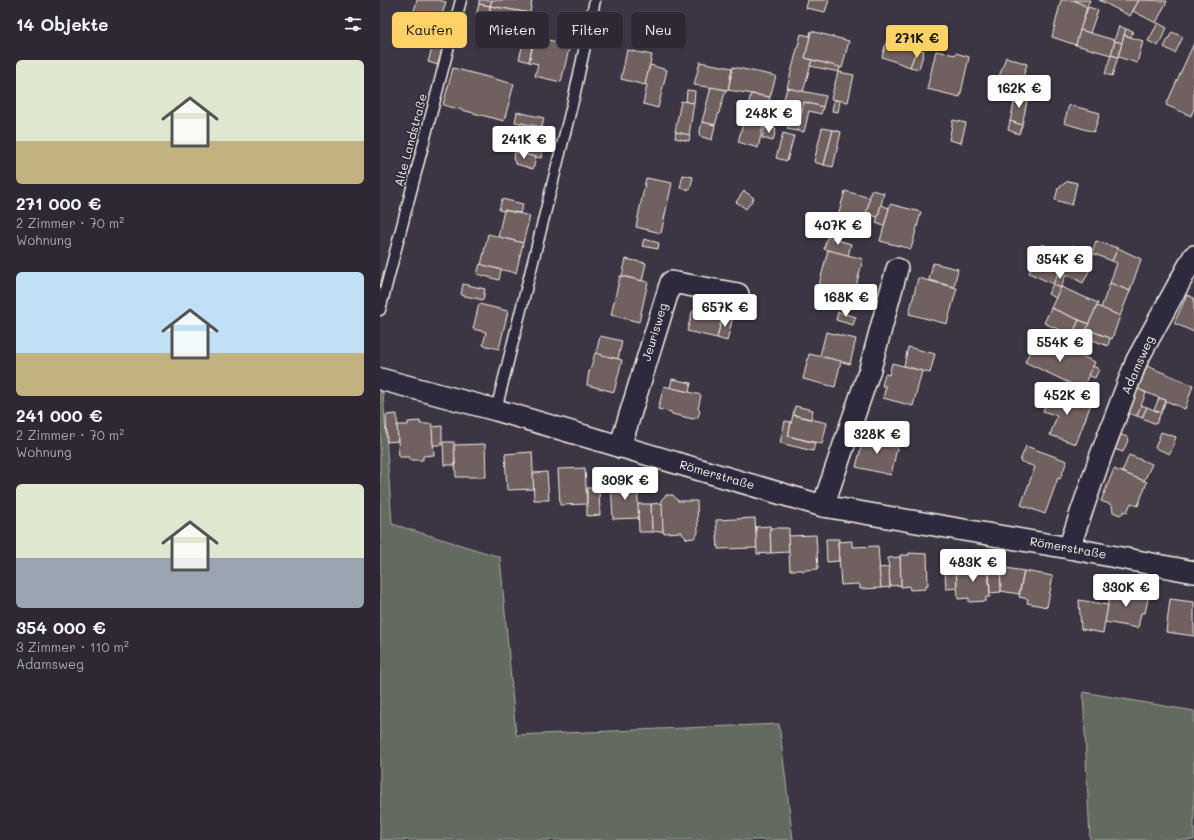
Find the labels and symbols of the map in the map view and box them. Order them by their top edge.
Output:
pin: 271K € [884,25,950,59]
pin: 162K € [986,75,1052,109]
street label: Alte Landstraße [390,92,430,188]
pin: 248K € [736,100,802,134]
pin: 241K € [491,126,557,160]
pin: 407K € [805,212,871,246]
pin: 354K € [1027,246,1093,280]
pin: 168K € [813,284,879,318]
pin: 657K € [692,294,758,328]
street label: Jeurisweg [638,301,670,363]
pin: 554K € [1027,329,1093,363]
street label: Adamsweg [1117,333,1157,396]
pin: 452K € [1034,382,1100,416]
pin: 328K € [844,421,910,455]
street label: Römerstraße [678,456,757,492]
pin: 309K € [592,467,658,501]
street label: Römerstraße [1029,532,1108,562]
pin: 483K € [940,549,1006,583]
pin: 330K € [1093,574,1159,608]

